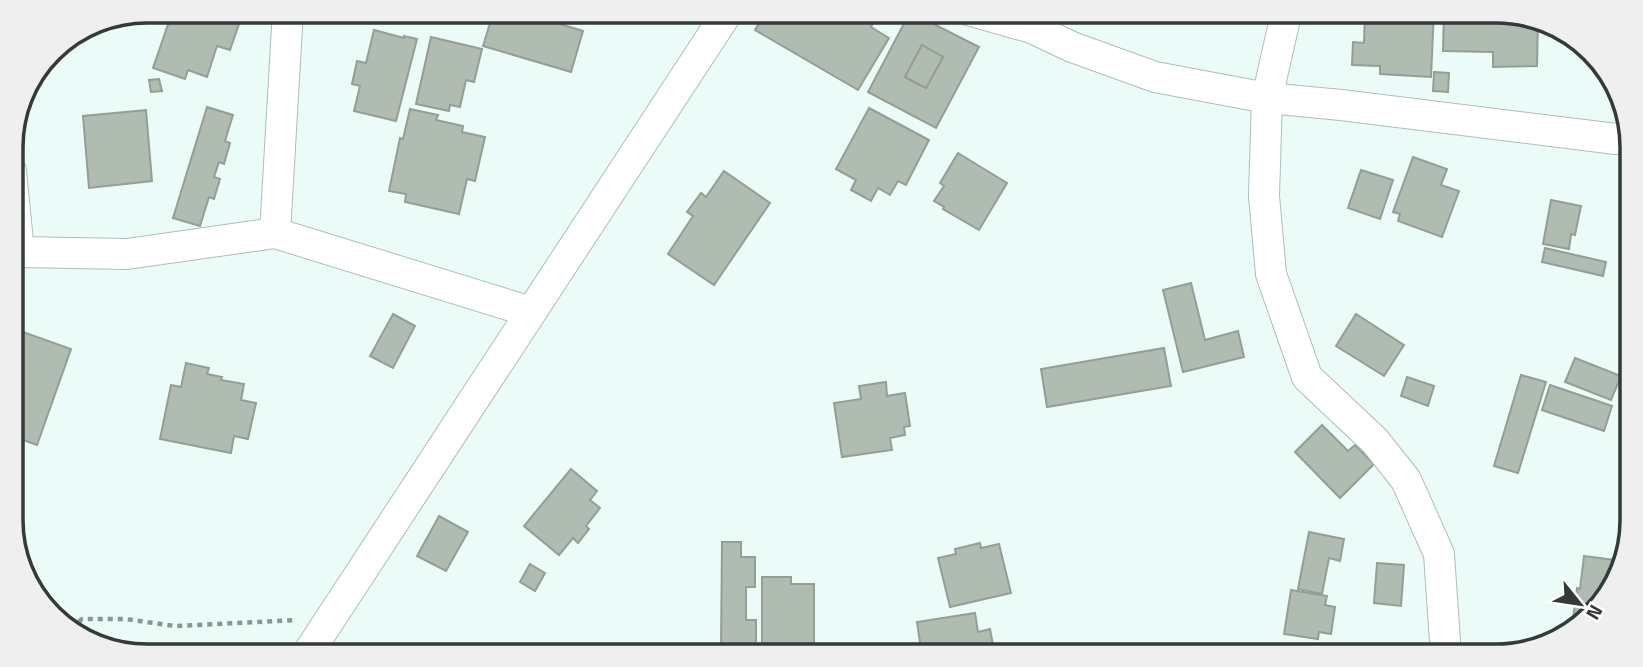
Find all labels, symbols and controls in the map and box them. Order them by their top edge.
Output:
north arrow [1545,569,1615,639]
text: N [1579,600,1611,626]

